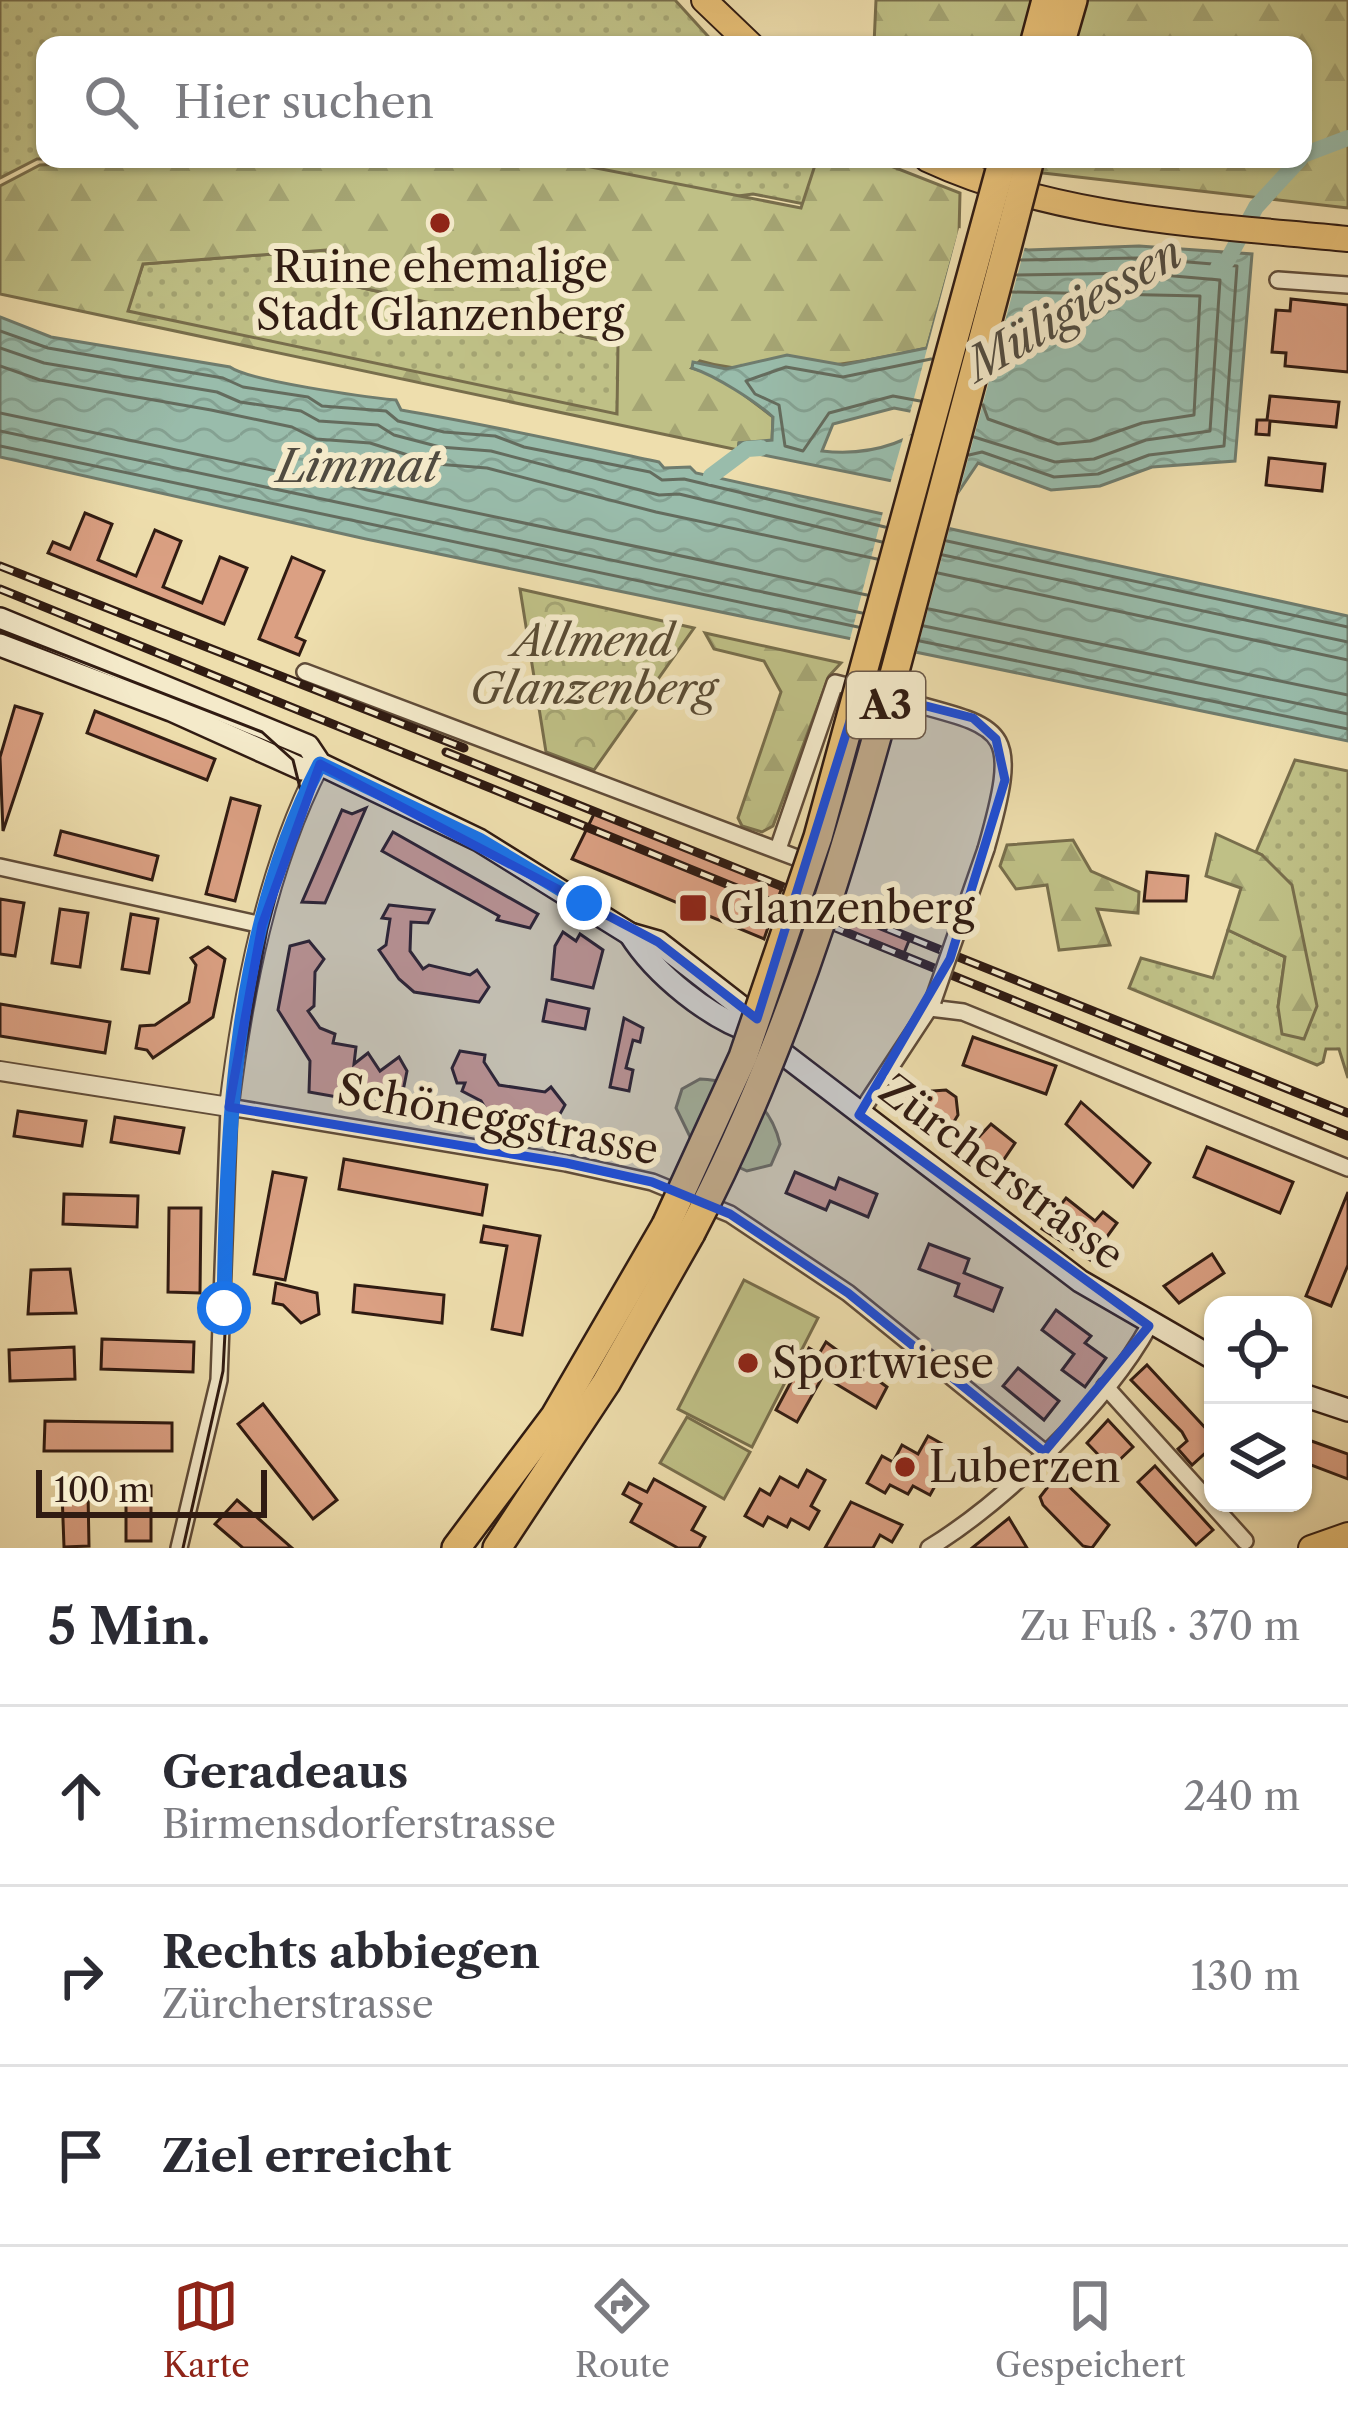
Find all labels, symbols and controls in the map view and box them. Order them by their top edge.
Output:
search box [36,36,1312,168]
icon: search [78,69,144,135]
text: Hier suchen [174,74,434,130]
marker: Ruine ehemalige Stadt Glanzenberg [427,210,453,236]
water label: Müligiessen [952,224,1192,395]
place label: Ruine ehemalige Stadt Glanzenberg [256,241,625,341]
water label: Limmat [273,438,442,494]
park label: Allmend Glanzenberg [470,615,720,715]
road number: A3 [847,672,925,738]
route end [557,876,611,930]
place label: Glanzenberg [720,882,976,934]
marker: Glanzenberg [677,892,709,924]
street label: Schöneggstrasse [333,1062,663,1176]
street label: Zürcherstrasse [870,1063,1134,1281]
route start [197,1281,251,1335]
map controls [1204,1296,1312,1512]
button: locate [1204,1296,1312,1404]
place label: Sportwiese [772,1337,994,1389]
marker: Sportwiese [735,1350,761,1376]
button: layers [1204,1404,1312,1512]
place label: Luberzen [929,1441,1120,1493]
marker: Luberzen [892,1454,918,1480]
scale bar [36,1464,267,1517]
text: 100 m [54,1470,149,1511]
text: 5 Min. [48,1595,210,1657]
text: Zu Fuß · 370 m [1020,1602,1300,1650]
text: Geradeaus [162,1744,408,1800]
icon: ahead [48,1763,114,1829]
text: 240 m [1184,1772,1300,1820]
text: Birmensdorferstrasse [162,1800,556,1848]
text: Rechts abbiegen [162,1924,540,1980]
icon: right [48,1943,114,2009]
text: 130 m [1191,1952,1300,2000]
text: Zürcherstrasse [162,1980,434,2028]
icon: arrive [48,2123,114,2189]
text: Ziel erreicht [162,2128,451,2184]
tab: Karte [163,2273,250,2386]
tab: Route [575,2273,670,2386]
tab: Gespeichert [995,2273,1185,2386]

